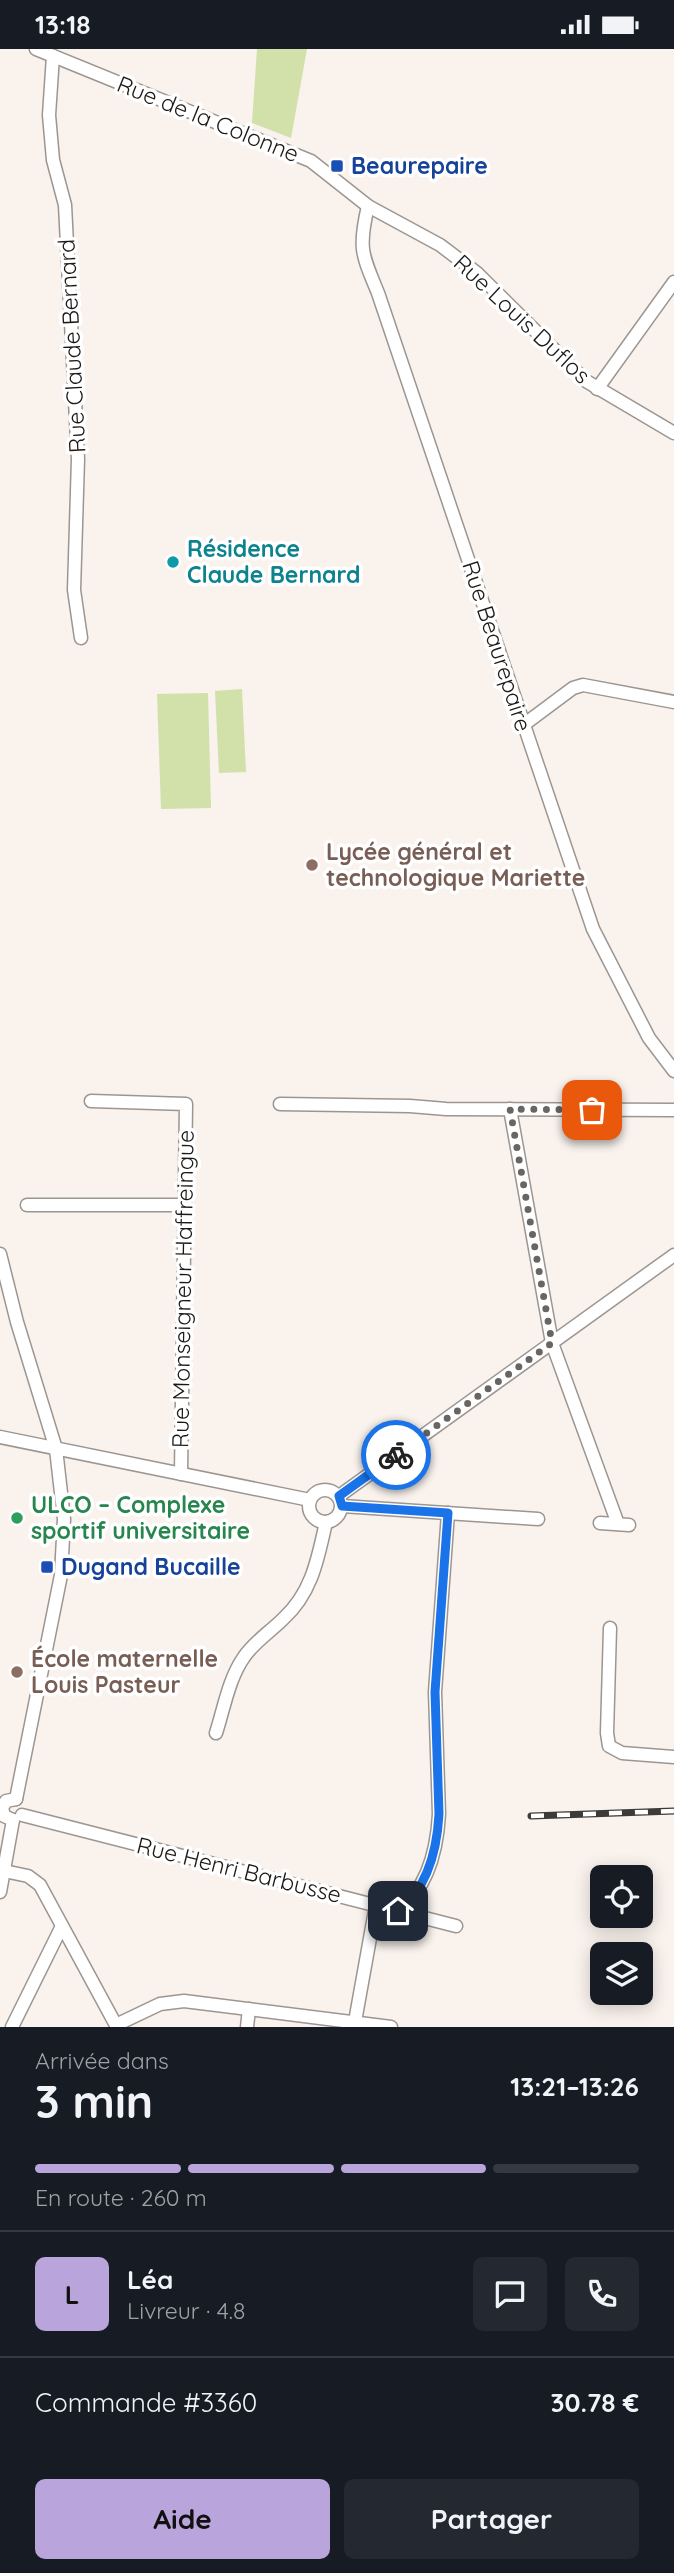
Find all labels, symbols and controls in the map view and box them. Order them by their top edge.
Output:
text: 13:18 [35,8,91,41]
street label: Rue de la Colonne [113,69,303,168]
place label: Beaurepaire [351,151,488,180]
marker: Beaurepaire [329,158,345,174]
street label: Rue Claude Bernard [51,238,92,454]
street label: Rue Louis Duflos [448,248,597,389]
place label: Résidence Claude Bernard [187,534,360,589]
marker: Résidence Claude Bernard [165,554,181,570]
street label: Rue Beaurepaire [456,557,539,735]
place label: Lycée général et technologique Mariette [326,837,585,892]
marker: Lycée général et technologique Mariette [304,857,320,873]
pin [562,1080,622,1140]
icon: bag [573,1091,611,1129]
street label: Rue Monseigneur Haffreingue [165,1130,200,1448]
courier [361,1420,431,1490]
icon: bike [377,1436,415,1474]
place label: ULCO – Complexe sportif universitaire [31,1490,250,1545]
marker: ULCO – Complexe sportif universitaire [9,1510,25,1526]
place label: Dugand Bucaille [61,1552,240,1581]
marker: Dugand Bucaille [39,1559,55,1575]
place label: École maternelle Louis Pasteur [31,1644,218,1699]
marker: École maternelle Louis Pasteur [9,1664,25,1680]
street label: Rue Henri Barbusse [134,1830,344,1909]
map controls [590,1865,653,2005]
button: locate [590,1865,653,1928]
pin [368,1881,428,1941]
icon: home [379,1892,417,1930]
button: layers [590,1942,653,2005]
text: Arrivée dans [35,2046,169,2075]
text: 13:21–13:26 [510,2070,639,2103]
text: 3 min [35,2072,153,2130]
text: En route · 260 m [35,2183,207,2212]
button: chat [473,2257,547,2331]
button: phone [565,2257,639,2331]
text: Léa [127,2263,173,2296]
text: L [65,2278,79,2311]
text: Livreur · 4.8 [127,2296,245,2325]
text: Commande #3360 [35,2386,257,2419]
text: 30.78 € [550,2386,639,2419]
button: Aide [35,2479,330,2559]
button: Partager [344,2479,639,2559]

